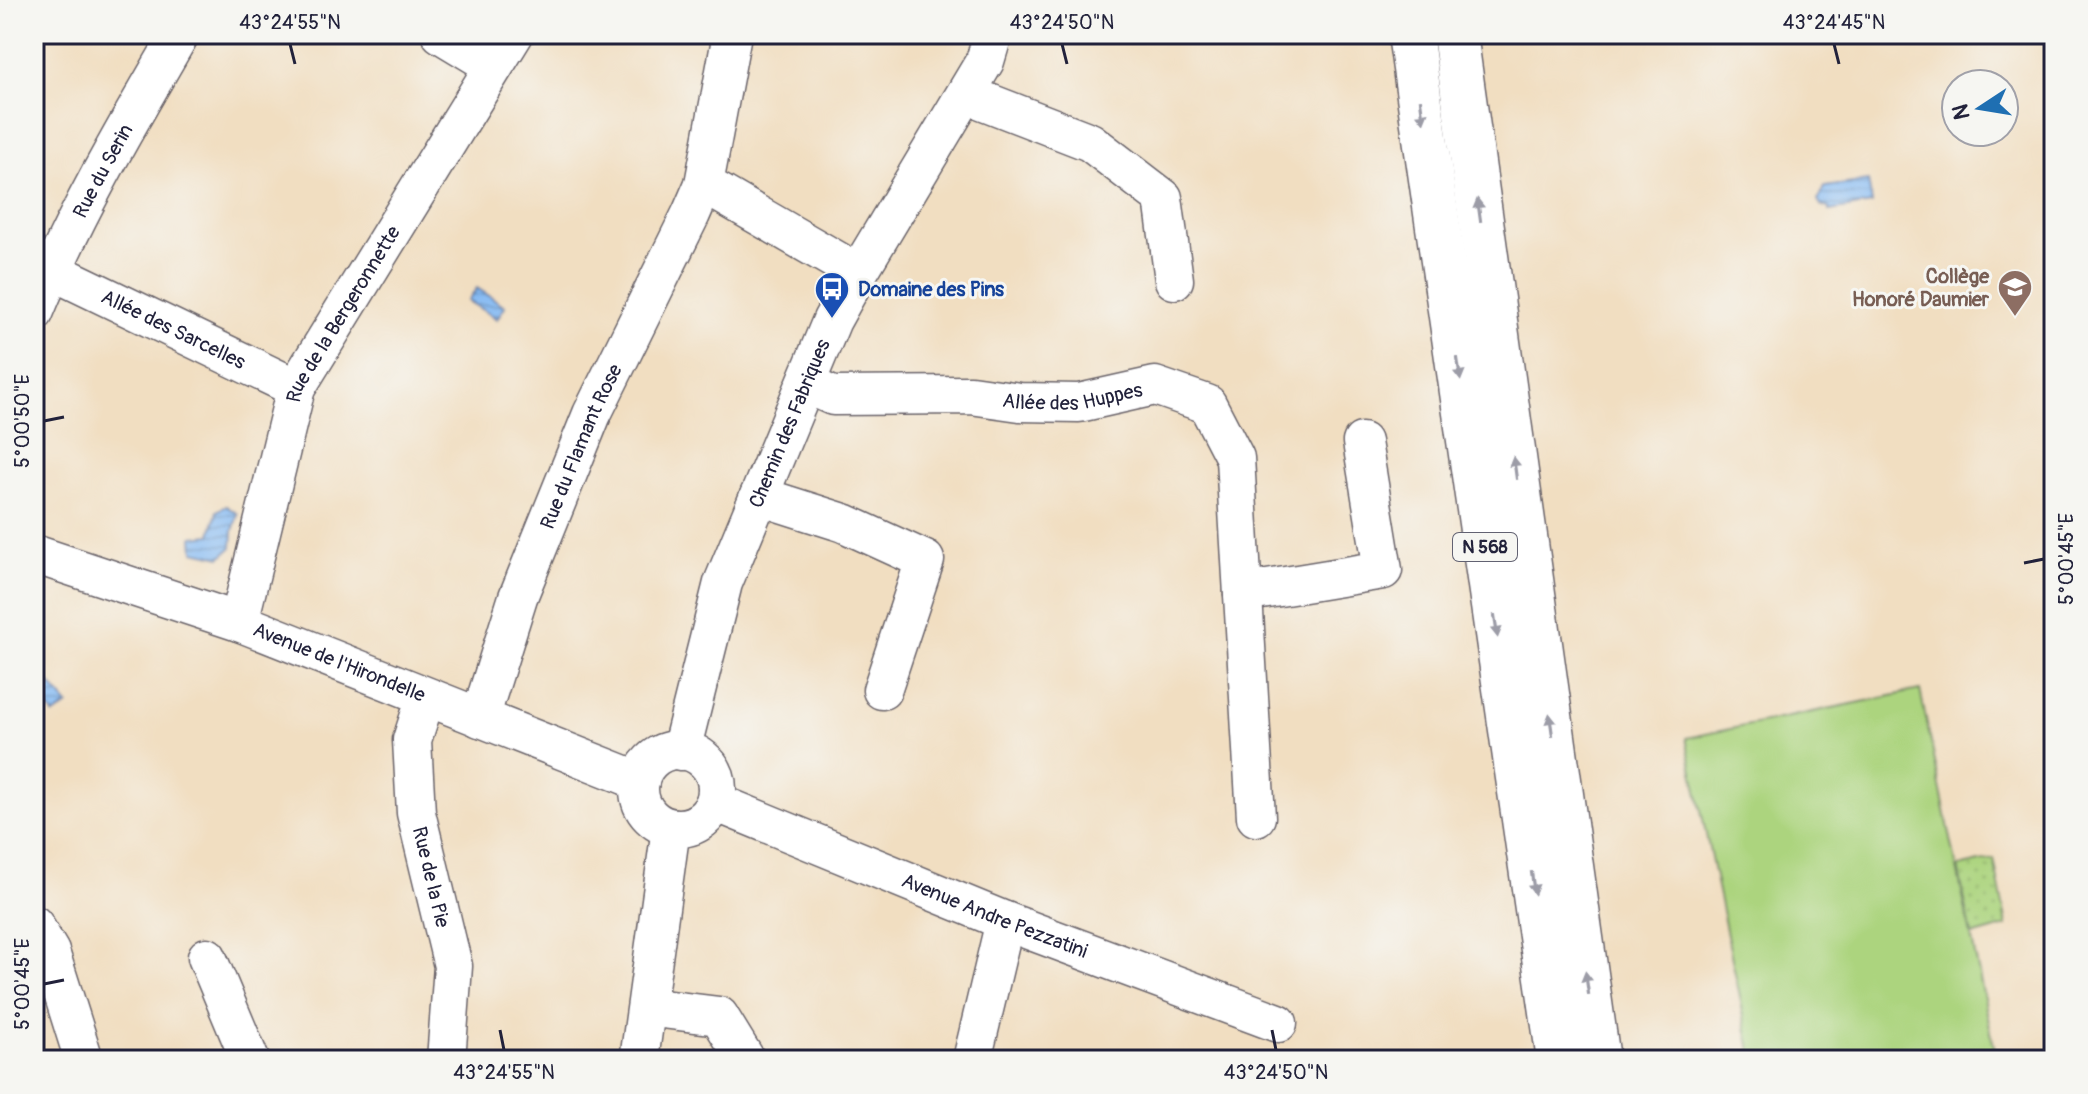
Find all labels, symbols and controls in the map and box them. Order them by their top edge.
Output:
text: 43°24'55"N [239,10,341,35]
text: 43°24'50"N [1010,10,1114,35]
text: 43°24'45"N [1783,10,1885,35]
north arrow [1940,68,2020,148]
one-way arrow [1416,99,1429,124]
text: N [1946,102,1977,122]
street label: Rue du Serin [67,119,138,222]
one-way arrow [1472,197,1485,222]
street label: Rue de la Bergeronnette [281,221,406,405]
place label: Collège Honoré Daumier [1852,264,1990,312]
school or university icon: Collège Honoré Daumier [1996,268,2034,318]
bus stop icon: Domaine des Pins [813,270,851,320]
place label: Domaine des Pins [858,277,1004,302]
street label: Allée des Sarcelles [97,284,250,374]
street label: Chemin des Fabriques [743,335,835,511]
one-way arrow [1453,356,1466,381]
street label: Rue du Flamant Rose [534,360,627,533]
text: 5°00'50"E [10,374,35,468]
street label: Allée des Huppes [1001,377,1145,415]
one-way arrow [1508,455,1521,480]
text: 5°00'45"E [2054,513,2079,605]
road number: N 568 [1453,533,1517,561]
one-way arrow [1490,614,1503,639]
street label: Avenue de l'Hirondelle [250,616,429,707]
one-way arrow [1544,712,1557,737]
street label: Rue de la Pie [407,824,456,930]
street label: Avenue Andre Pezzatini [898,868,1091,963]
one-way arrow [1527,871,1540,896]
text: 5°00'45"E [10,938,35,1030]
one-way arrow [1580,970,1593,995]
text: 43°24'55"N [453,1060,555,1085]
text: 43°24'50"N [1224,1060,1328,1085]

